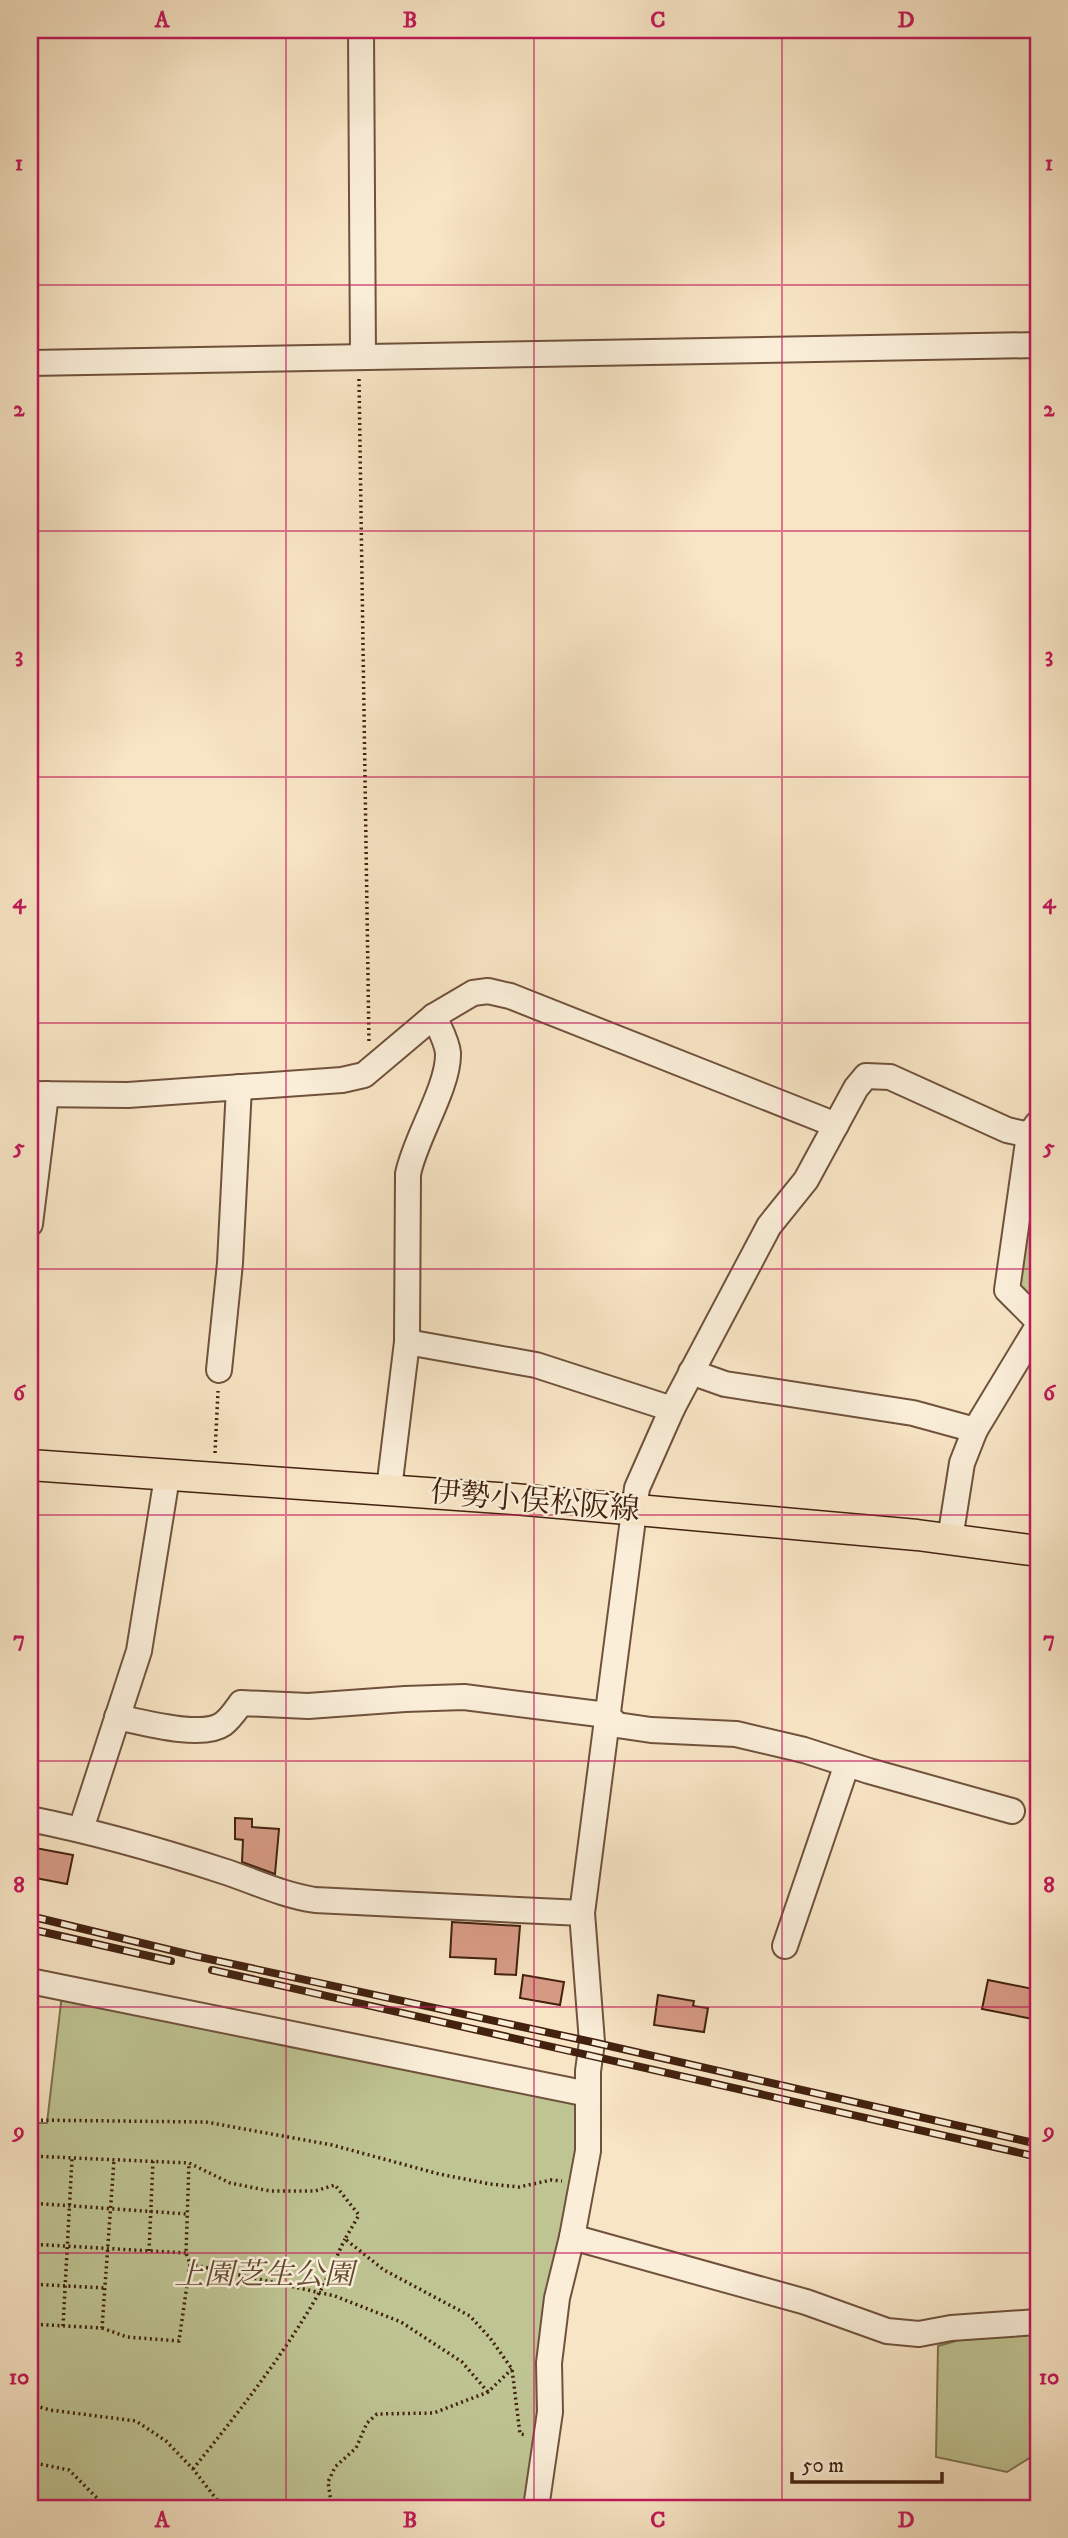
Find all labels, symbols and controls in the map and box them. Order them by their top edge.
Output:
text: A [154,6,171,35]
text: B [403,6,417,35]
text: C [650,6,666,35]
text: D [897,6,915,35]
text: 1 [15,149,23,178]
text: 1 [1045,149,1053,178]
text: 2 [13,395,25,424]
text: 2 [1043,395,1055,424]
text: 3 [15,641,23,670]
text: 3 [1045,641,1053,670]
text: 4 [12,887,27,916]
text: 4 [1042,887,1057,916]
text: 5 [12,1133,25,1162]
text: 5 [1042,1133,1055,1162]
text: 6 [13,1379,27,1408]
text: 6 [1043,1379,1057,1408]
street label: 伊勢小俣松阪線 [429,1474,641,1530]
text: 7 [13,1625,25,1654]
text: 7 [1043,1625,1055,1654]
text: 8 [13,1871,25,1900]
text: 8 [1043,1871,1055,1900]
text: 9 [11,2117,25,2146]
text: 9 [1041,2117,1055,2146]
park label: 上園芝生公園 [174,2257,359,2294]
text: 10 [9,2363,29,2392]
text: 10 [1039,2363,1059,2392]
scale bar [792,2440,942,2484]
text: 50 m [802,2453,844,2479]
text: A [154,2506,171,2535]
text: B [403,2506,417,2535]
text: C [650,2506,666,2535]
text: D [897,2506,915,2535]

